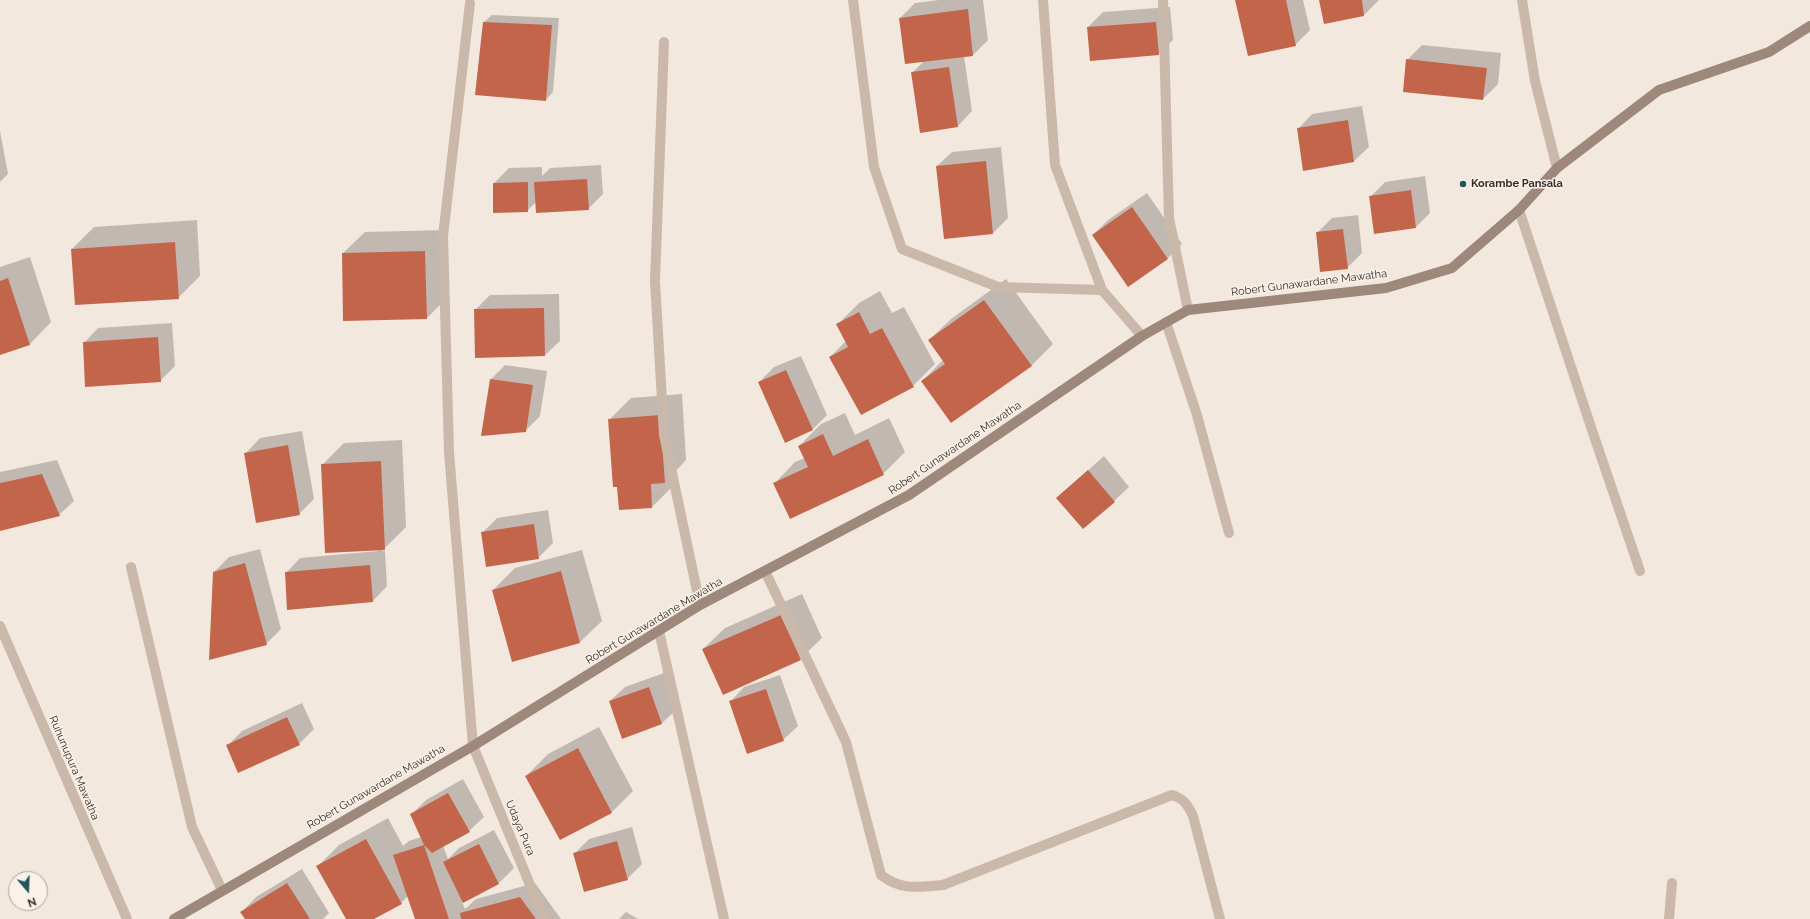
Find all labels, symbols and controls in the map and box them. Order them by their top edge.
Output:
place label: Korambe Pansala [1471,177,1563,191]
marker: Korambe Pansala [1458,179,1468,189]
street label: Robert Gunawardane Mawatha [1230,267,1388,299]
street label: Robert Gunawardane Mawatha [886,399,1024,497]
street label: Robert Gunawardane Mawatha [583,575,725,667]
street label: Ruhunupura Mawatha [46,714,102,822]
street label: Robert Gunawardane Mawatha [305,742,447,832]
street label: Udaya Pura [502,798,538,858]
north arrow [8,871,48,911]
text: N [26,894,38,909]

